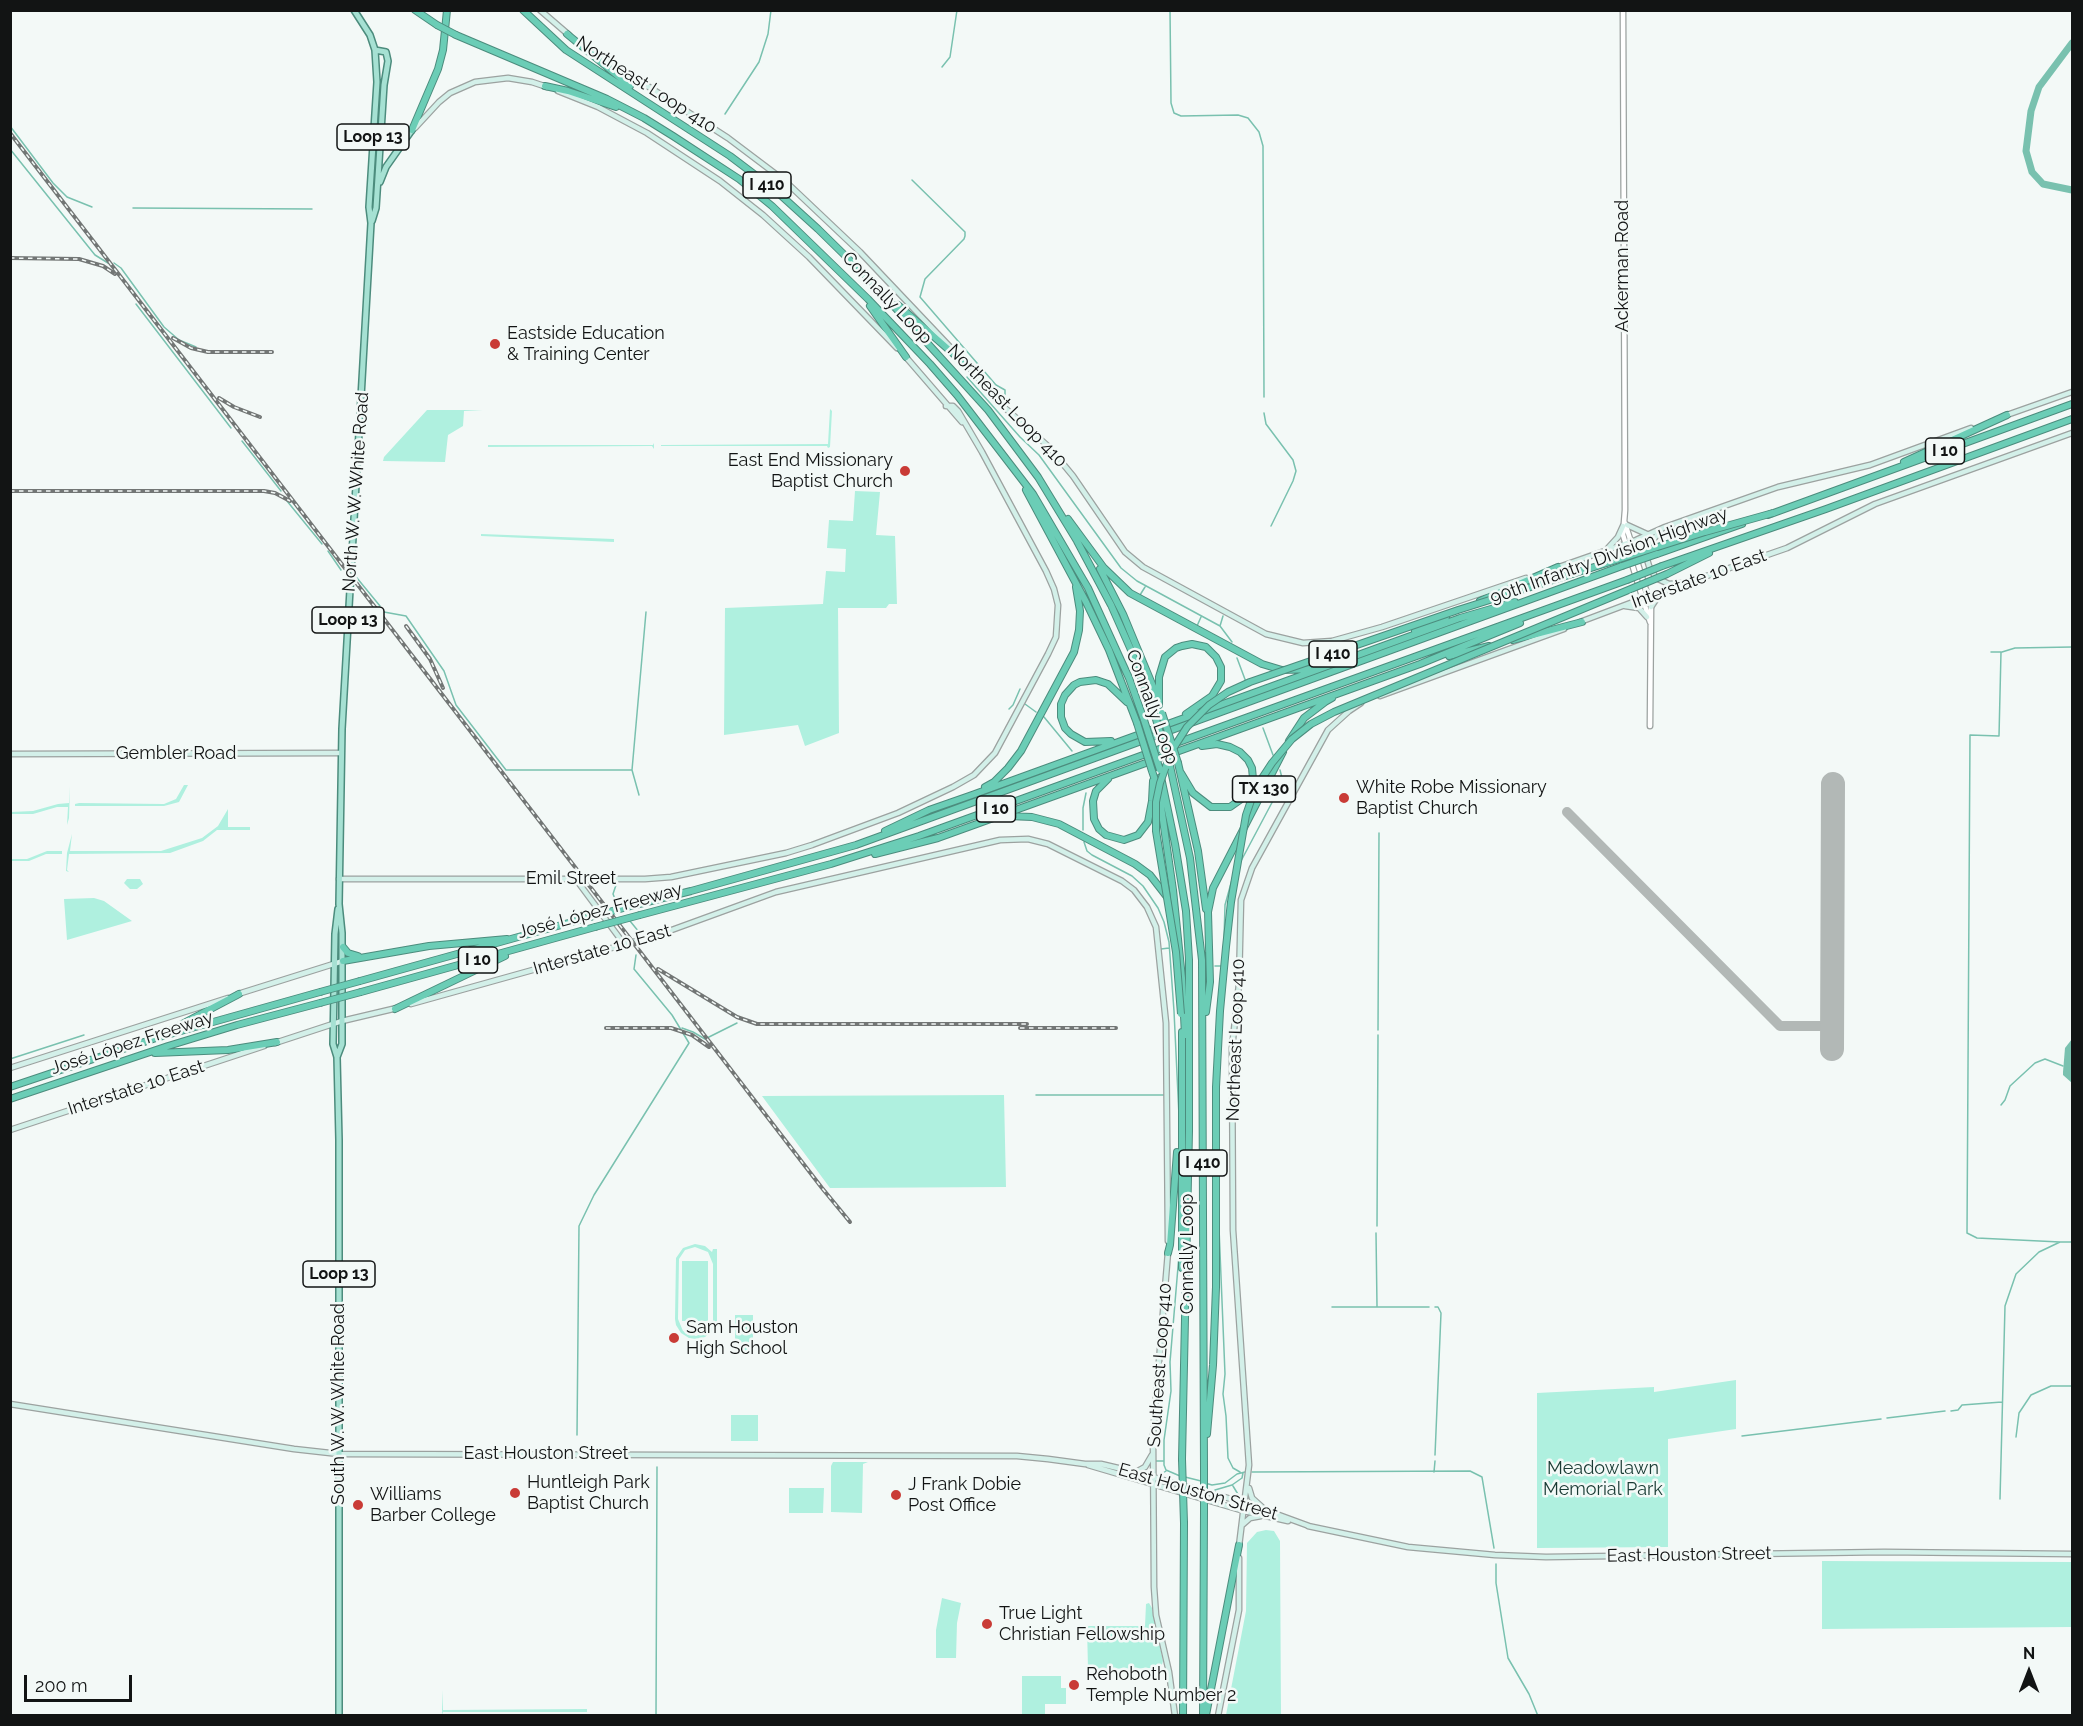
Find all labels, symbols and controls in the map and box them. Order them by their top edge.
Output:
street label: Northeast Loop 410 [572,32,720,138]
road number: Loop 13 [337,124,409,150]
road number: I 410 [743,172,791,198]
street label: Ackerman Road [1612,200,1634,332]
street label: Connally Loop [837,247,937,349]
place label: Eastside Education & Training Center [507,323,665,366]
marker: Eastside Education & Training Center [488,337,502,351]
street label: Northeast Loop 410 [943,340,1071,472]
street label: North W. W. White Road [338,391,374,593]
road number: I 10 [1926,438,1964,464]
place label: East End Missionary Baptist Church [728,450,893,492]
marker: East End Missionary Baptist Church [898,464,912,478]
street label: 90th Infantry Division Highway [1487,503,1731,609]
street label: Interstate 10 East [1629,545,1769,613]
road number: Loop 13 [312,607,384,633]
road number: I 410 [1309,641,1357,667]
street label: Connally Loop [1121,647,1183,767]
street label: Gembler Road [116,743,236,765]
road number: TX 130 [1232,776,1296,802]
place label: White Robe Missionary Baptist Church [1356,777,1547,820]
marker: White Robe Missionary Baptist Church [1337,791,1351,805]
road number: I 10 [976,796,1016,822]
street label: Emil Street [526,868,616,890]
street label: José López Freeway [515,879,685,943]
street label: Interstate 10 East [531,920,673,980]
road number: I 10 [458,947,498,973]
street label: Northeast Loop 410 [1222,958,1250,1122]
street label: José López Freeway [48,1007,216,1079]
street label: Interstate 10 East [65,1056,207,1120]
road number: I 410 [1179,1150,1227,1176]
street label: Connally Loop [1177,1194,1199,1314]
road number: Loop 13 [303,1261,375,1287]
street label: Southeast Loop 410 [1143,1282,1177,1448]
street label: South W. W. White Road [328,1303,350,1505]
place label: Sam Houston High School [686,1317,798,1360]
marker: Sam Houston High School [667,1331,681,1345]
street label: East Houston Street [464,1443,628,1465]
park label: Meadowlawn Memorial Park [1543,1458,1663,1500]
street label: East Houston Street [1116,1459,1280,1525]
place label: Huntleigh Park Baptist Church [527,1472,650,1514]
place label: J Frank Dobie Post Office [908,1474,1021,1516]
place label: Williams Barber College [370,1484,496,1526]
marker: Huntleigh Park Baptist Church [508,1486,522,1500]
marker: J Frank Dobie Post Office [889,1488,903,1502]
marker: Williams Barber College [351,1498,365,1512]
street label: East Houston Street [1606,1543,1772,1567]
place label: True Light Christian Fellowship [999,1603,1165,1646]
marker: True Light Christian Fellowship [980,1617,994,1631]
north arrow [1999,1642,2059,1702]
text: N [2023,1644,2035,1663]
scale bar [27,1663,135,1701]
place label: Rehoboth Temple Number 2 [1086,1664,1236,1706]
text: 200 m [35,1675,88,1696]
marker: Rehoboth Temple Number 2 [1067,1678,1081,1692]

